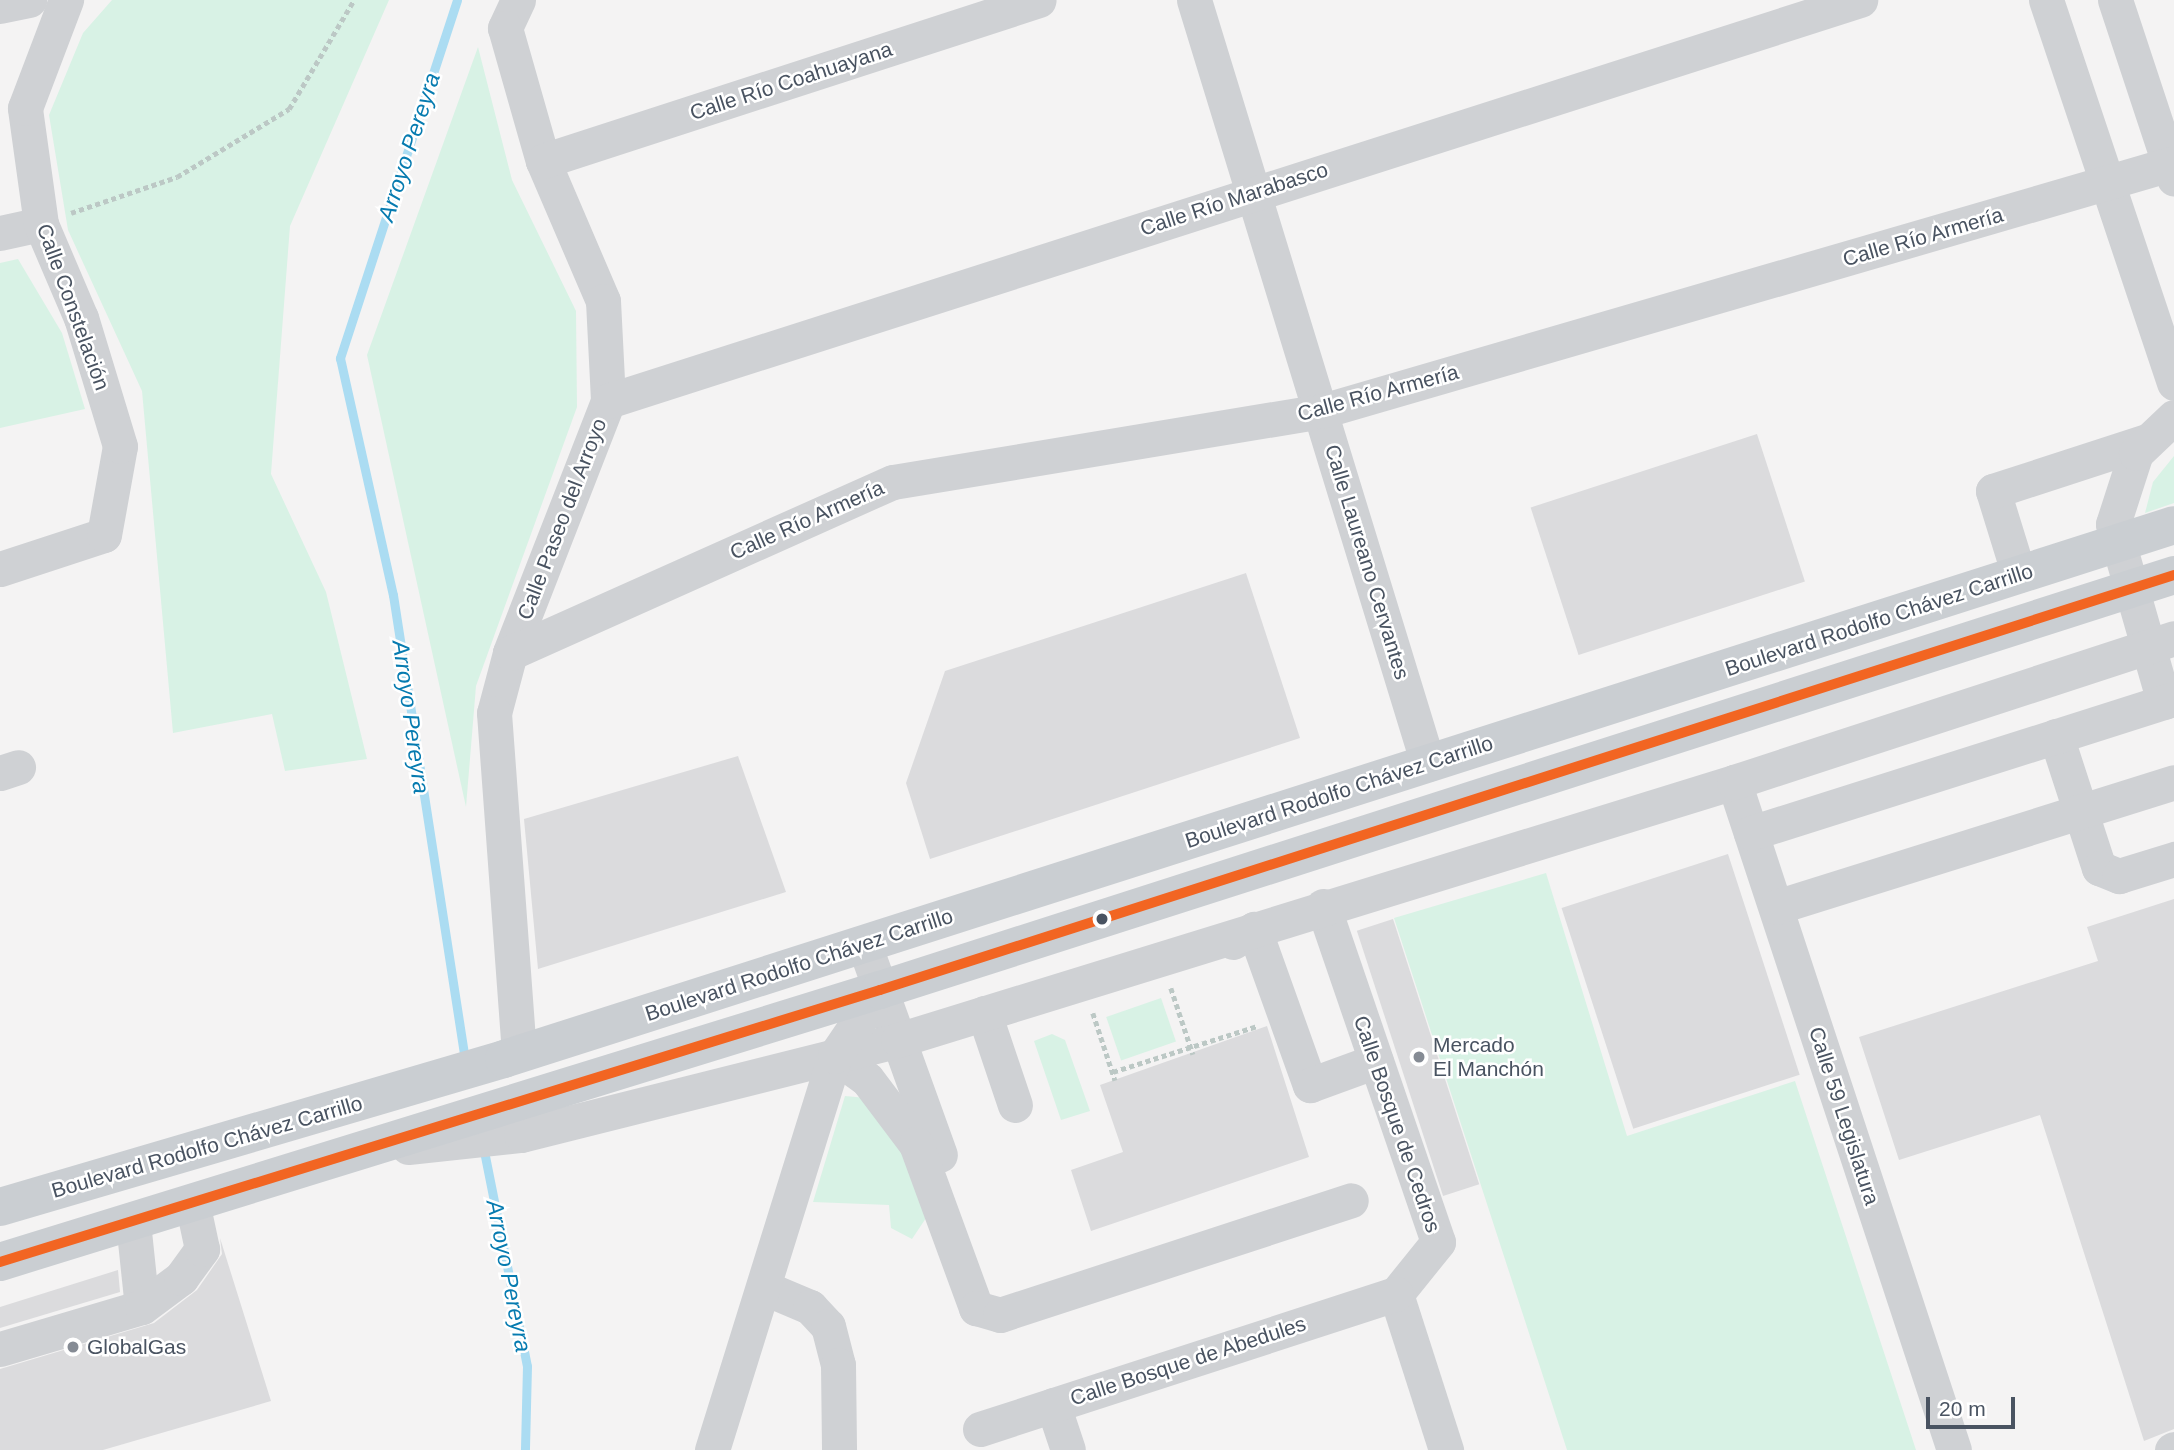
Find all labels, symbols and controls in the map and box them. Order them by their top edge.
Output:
street label: Calle Río Coahuayana [687,36,895,126]
water label: Arroyo Pereyra [372,69,446,225]
street label: Calle Río Marabasco [1137,157,1331,241]
street label: Calle Río Armería [1839,202,2007,272]
street label: Calle Constelación [31,220,115,394]
street label: Calle Río Armería [1294,359,1462,427]
street label: Calle Paseo del Arroyo [512,414,612,624]
street label: Calle Laureano Cervantes [1319,442,1415,682]
street label: Calle Río Armería [726,475,888,565]
street label: Boulevard Rodolfo Chávez Carrillo [1722,558,2036,682]
water label: Arroyo Pereyra [387,638,435,796]
street label: Boulevard Rodolfo Chávez Carrillo [1182,730,1496,854]
street label: Boulevard Rodolfo Chávez Carrillo [642,903,956,1027]
unlabelled marker [1095,912,1109,926]
street label: Calle Bosque de Cedros [1348,1012,1446,1236]
street label: Calle 59 Legislatura [1803,1024,1885,1208]
place label: Mercado El Manchón [1433,1032,1544,1082]
marker: Mercado El Manchón [1411,1049,1427,1065]
street label: Boulevard Rodolfo Chávez Carrillo [49,1090,365,1204]
water label: Arroyo Pereyra [481,1197,537,1355]
street label: Calle Bosque de Abedules [1066,1311,1310,1411]
place label: GlobalGas [87,1334,186,1360]
marker: GlobalGas [65,1339,81,1355]
scale bar [1929,1384,2018,1428]
text: 20 m [1939,1397,1986,1420]

